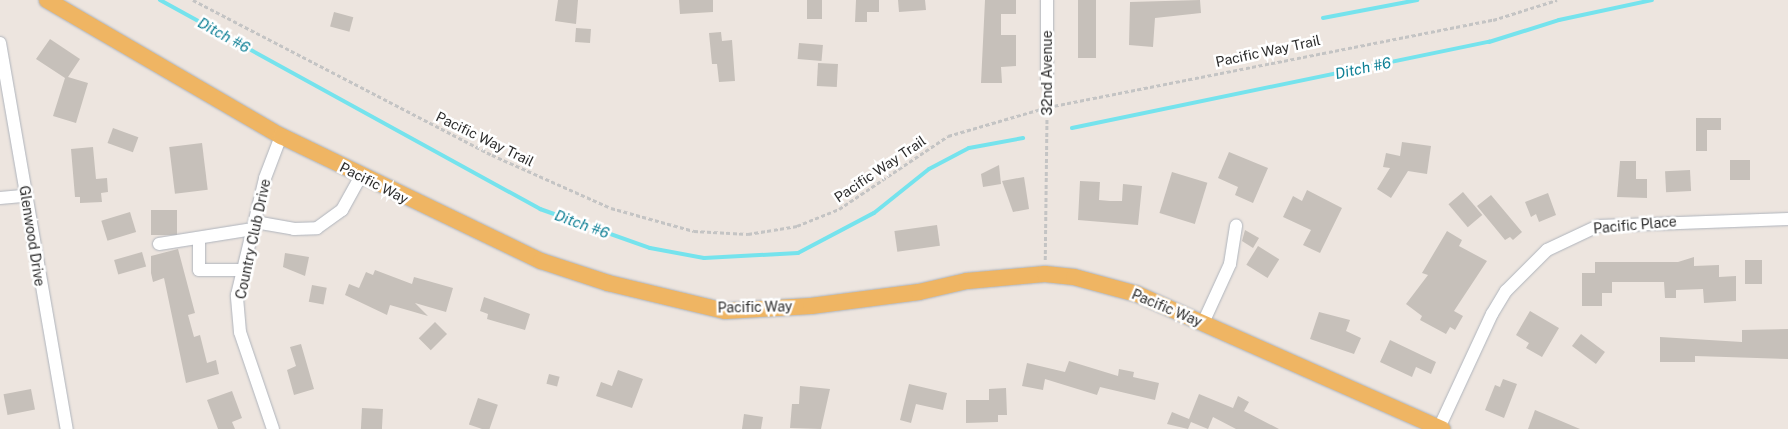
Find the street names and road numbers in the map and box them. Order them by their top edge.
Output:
street label: 32nd Avenue [1039,30,1055,116]
street label: Pacific Way Trail [1214,32,1322,70]
street label: Pacific Way Trail [433,108,537,170]
street label: Pacific Way Trail [831,132,929,206]
street label: Pacific Way [337,158,411,208]
street label: Country Club Drive [232,177,274,301]
street label: Glenwood Drive [16,184,48,288]
street label: Pacific Place [1593,213,1677,237]
street label: Pacific Way [1129,286,1205,330]
street label: Pacific Way [717,298,793,316]

